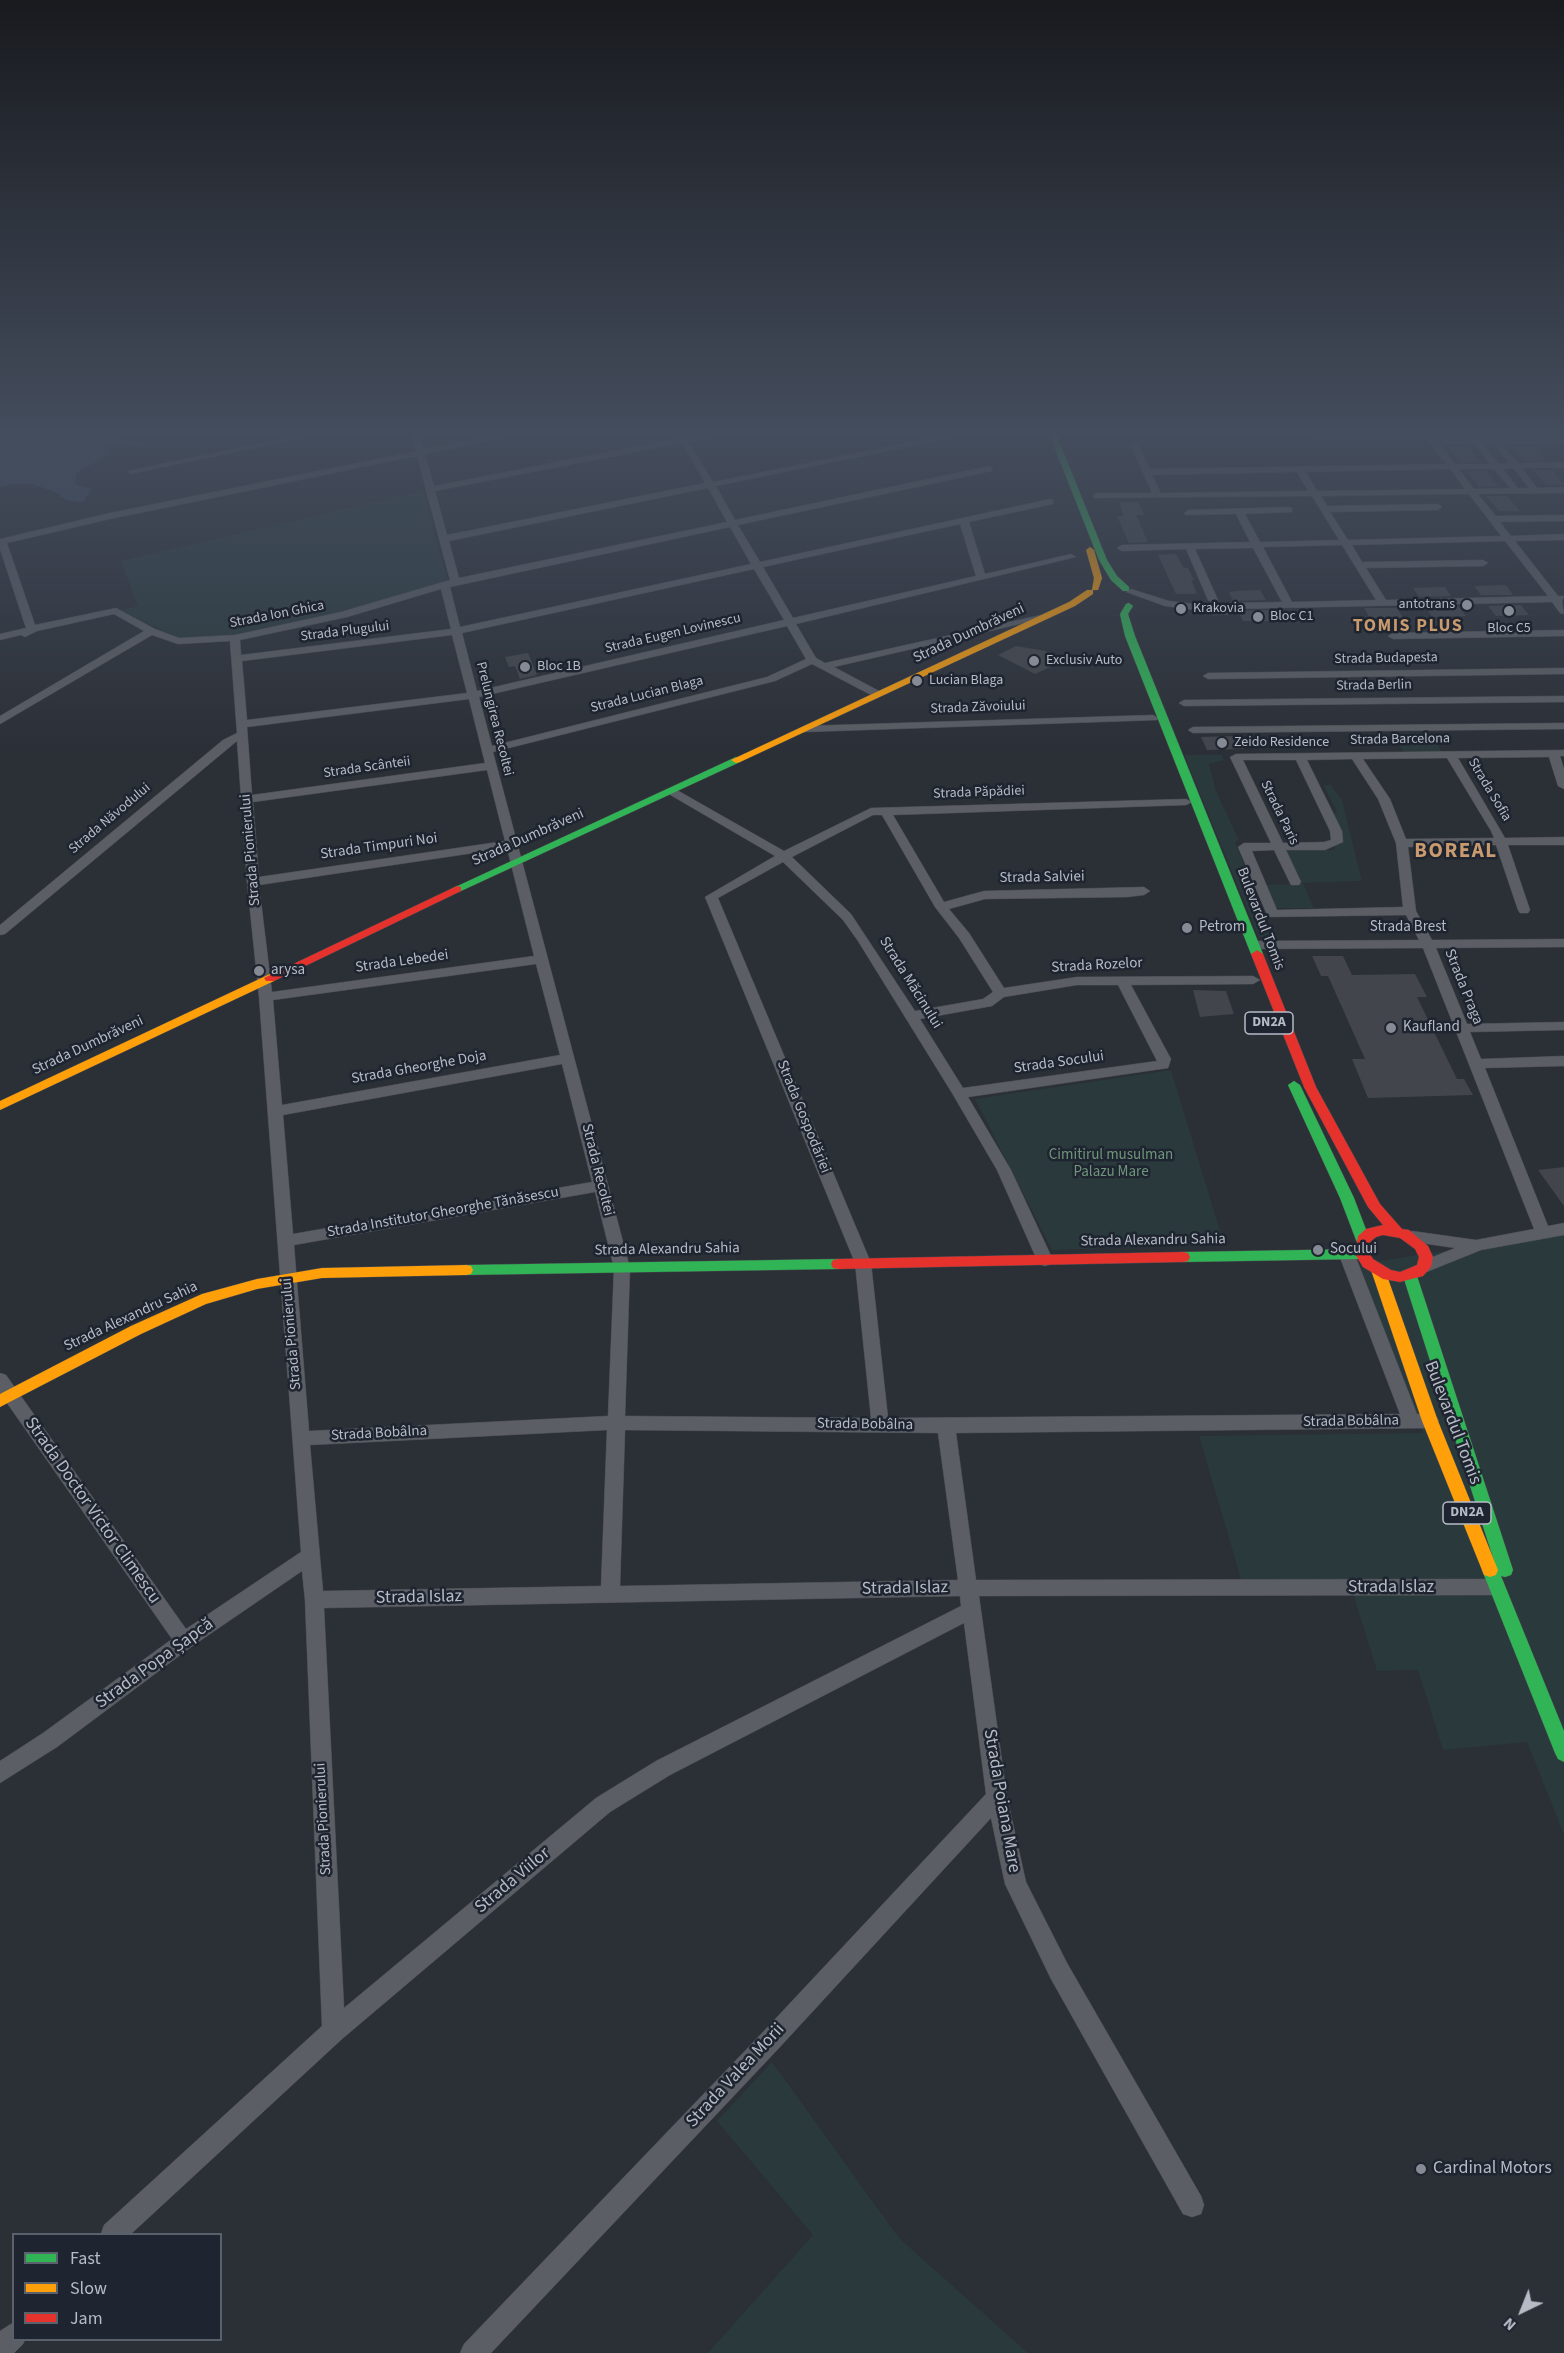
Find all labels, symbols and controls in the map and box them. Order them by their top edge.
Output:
place label: antotrans [1399,597,1455,613]
street label: Strada Ion Ghica [228,598,326,632]
marker: antotrans [1460,598,1474,612]
street label: Strada Dumbrăveni [910,600,1028,668]
place label: Krakovia [1193,601,1244,617]
marker: Krakovia [1174,602,1188,616]
marker: Bloc C5 [1502,604,1516,618]
place label: Bloc C1 [1270,609,1314,625]
street label: Strada Eugen Lovinescu [603,610,743,658]
marker: Bloc C1 [1251,610,1265,624]
district label: TOMIS PLUS [1353,616,1463,638]
street label: Strada Plugului [300,618,390,646]
place label: Bloc C5 [1487,621,1531,637]
street label: Strada Budapesta [1334,650,1438,668]
place label: Exclusiv Auto [1046,653,1122,669]
marker: Exclusiv Auto [1027,654,1041,668]
place label: Bloc 1B [537,659,581,675]
street label: Prelungirea Recoltei [472,660,516,778]
marker: Bloc 1B [518,660,532,674]
street label: Strada Lucian Blaga [589,673,705,717]
place label: Lucian Blaga [929,673,1003,689]
marker: Lucian Blaga [910,674,924,688]
street label: Strada Berlin [1336,677,1412,695]
street label: Strada Zăvoiului [930,698,1026,718]
street label: Strada Barcelona [1350,731,1450,749]
place label: Zeido Residence [1234,735,1329,751]
marker: Zeido Residence [1215,736,1229,750]
street label: Strada Scânteii [322,754,412,782]
street label: Strada Sofia [1464,755,1514,825]
street label: Strada Paris [1256,778,1302,848]
street label: Strada Năvodului [66,780,154,858]
street label: Strada Păpădiei [933,783,1025,803]
street label: Strada Pionierului [237,793,265,907]
street label: Strada Dumbrăveni [469,805,587,871]
street label: Strada Timpuri Noi [319,830,439,864]
district label: BOREAL [1414,839,1498,865]
street label: Bulevardul Tomis [1232,865,1288,973]
street label: Strada Salviei [999,868,1085,888]
place label: Petrom [1199,919,1245,937]
street label: Strada Brest [1370,919,1446,937]
marker: Petrom [1180,921,1194,935]
street label: Strada Măcinului [875,934,945,1032]
street label: Strada Lebedei [354,947,450,977]
street label: Strada Praga [1440,947,1486,1027]
street label: Strada Rozelor [1051,955,1143,977]
place label: arysa [271,962,305,980]
marker: arysa [252,964,266,978]
street label: Strada Dumbrăveni [29,1012,147,1080]
road number: DN2A [1245,1012,1293,1034]
place label: Kaufland [1403,1019,1460,1037]
marker: Kaufland [1384,1021,1398,1035]
street label: Strada Gheorghe Doja [350,1047,488,1089]
street label: Strada Socului [1013,1048,1105,1078]
street label: Strada Gospodăriei [772,1058,834,1176]
street label: Strada Recoltei [577,1122,617,1218]
park label: Cimitirul musulman Palazu Mare [1049,1147,1173,1182]
street label: Strada Institutor Gheorghe Tănăsescu [326,1184,560,1242]
street label: Strada Alexandru Sahia [1080,1231,1226,1251]
street label: Strada Alexandru Sahia [594,1240,740,1260]
place label: Socului [1330,1241,1377,1259]
marker: Socului [1311,1243,1325,1257]
street label: Strada Pionierului [278,1277,306,1391]
street label: Strada Alexandru Sahia [61,1278,201,1356]
street label: Bulevardul Tomis [1419,1358,1485,1488]
street label: Strada Bobâlna [1303,1412,1399,1432]
street label: Strada Doctor Victor Climescu [19,1413,165,1609]
street label: Strada Bobâlna [817,1415,913,1435]
street label: Strada Bobâlna [330,1422,428,1446]
road number: DN2A [1443,1502,1491,1524]
street label: Strada Islaz [862,1577,948,1601]
street label: Strada Islaz [1348,1577,1434,1599]
street label: Strada Islaz [376,1586,462,1610]
street label: Strada Popa Șapcă [92,1614,218,1714]
street label: Strada Poiana Mare [978,1727,1024,1875]
street label: Strada Pionierului [312,1762,336,1876]
street label: Strada Viilor [471,1843,555,1919]
street label: Strada Valea Morii [682,2019,790,2133]
place label: Cardinal Motors [1433,2158,1552,2180]
marker: Cardinal Motors [1414,2162,1428,2176]
legend [12,2233,222,2341]
text: Fast [70,2246,101,2271]
text: Slow [70,2276,107,2301]
north arrow [1492,2281,1552,2341]
text: Jam [70,2306,103,2331]
text: N [1498,2312,1521,2336]

